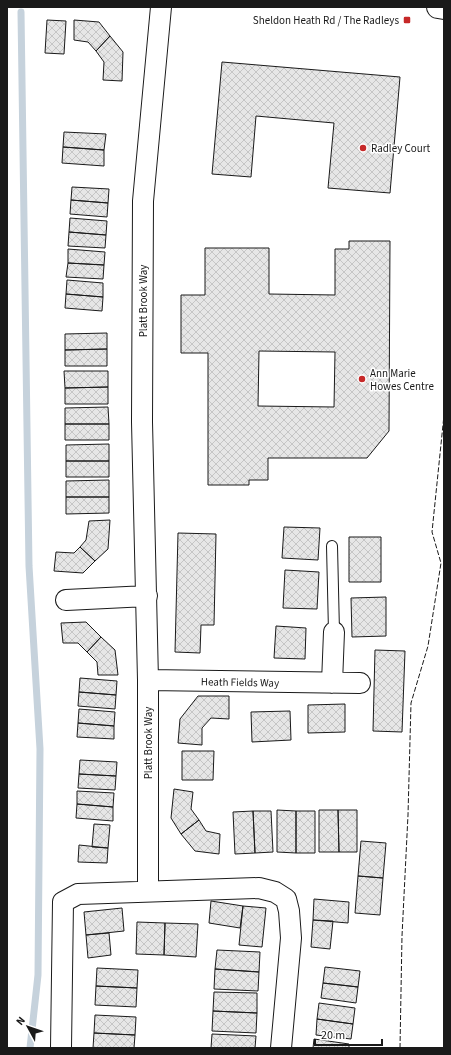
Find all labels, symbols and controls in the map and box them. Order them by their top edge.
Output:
place label: Sheldon Heath Rd / The Radleys [253,13,399,28]
marker: Sheldon Heath Rd / The Radleys [402,15,412,25]
place label: Radley Court [371,141,431,156]
marker: Radley Court [358,143,368,153]
street label: Platt Brook Way [136,265,151,337]
place label: Ann Marie Howes Centre [370,366,434,394]
marker: Ann Marie Howes Centre [357,374,367,384]
street label: Heath Fields Way [201,674,279,691]
street label: Platt Brook Way [141,707,156,779]
north arrow [8,1007,48,1047]
text: N [13,1013,29,1029]
scale bar [315,1021,382,1047]
text: 20 m [321,1027,345,1044]

